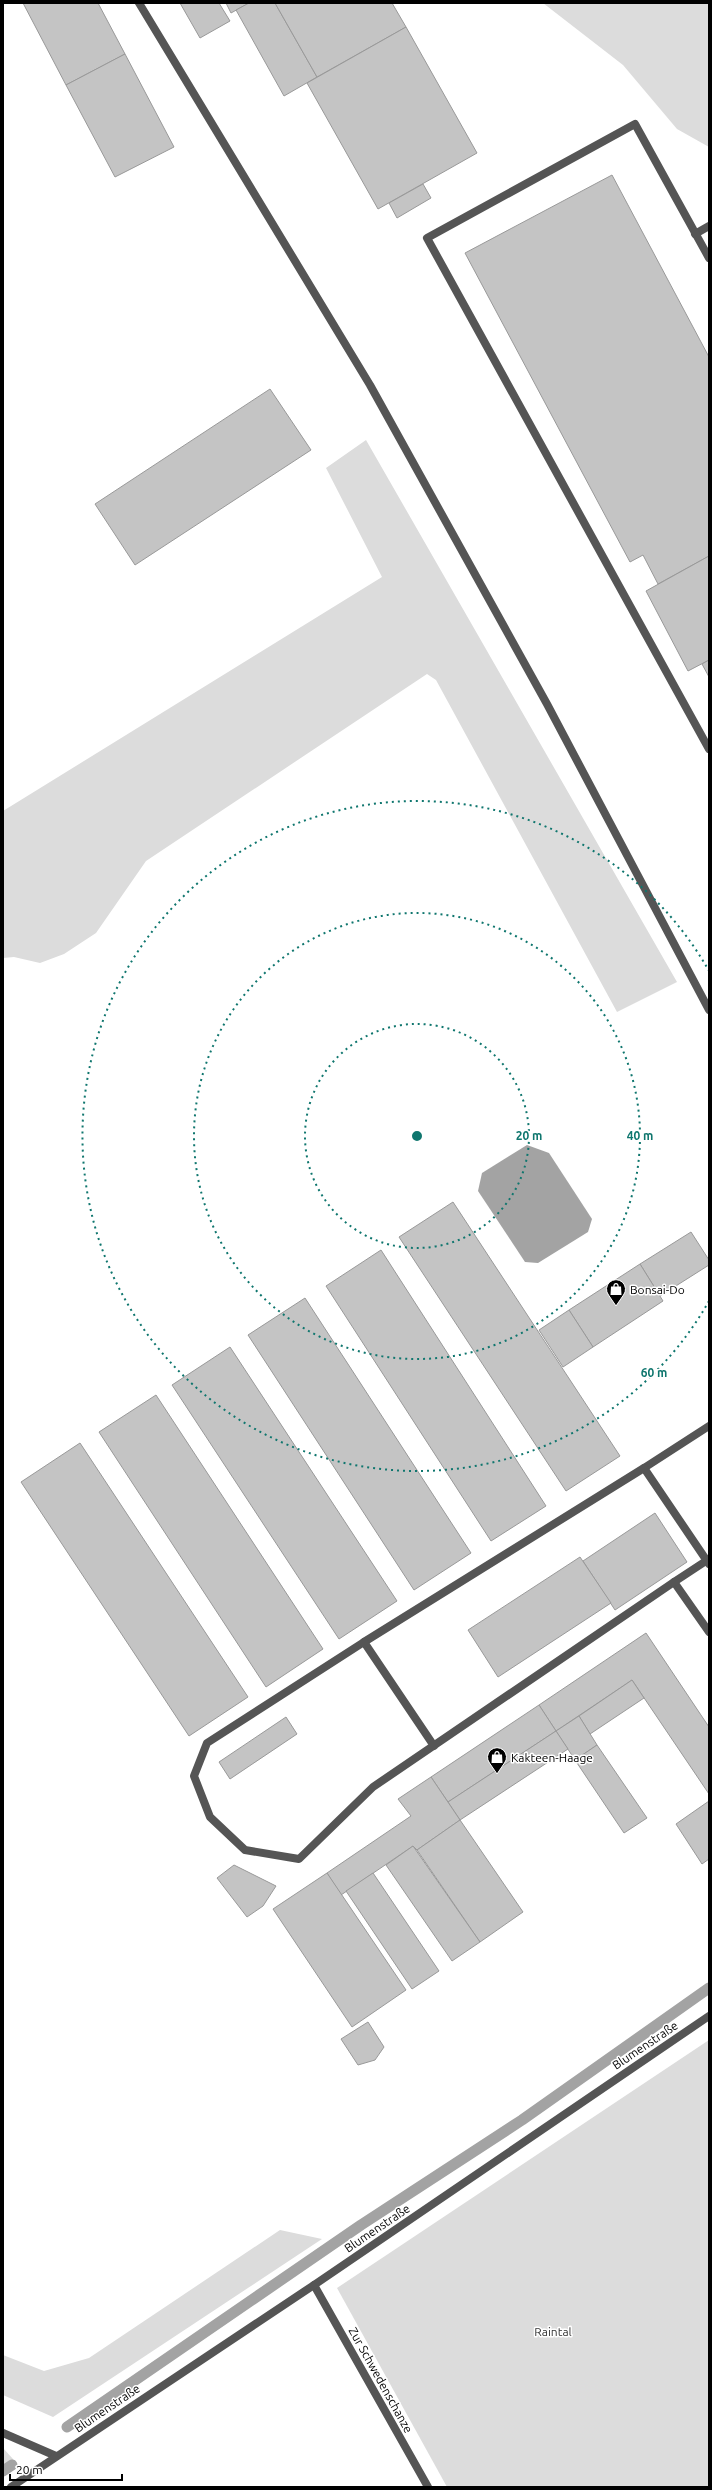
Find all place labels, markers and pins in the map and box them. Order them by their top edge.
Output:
centre of rings [410,1129,424,1143]
shop icon: Bonsai-Do [605,1278,627,1306]
place label: Bonsai-Do [630,1283,685,1296]
shop icon: Kakteen-Haage [486,1746,508,1774]
place label: Kakteen-Haage [511,1751,593,1764]

